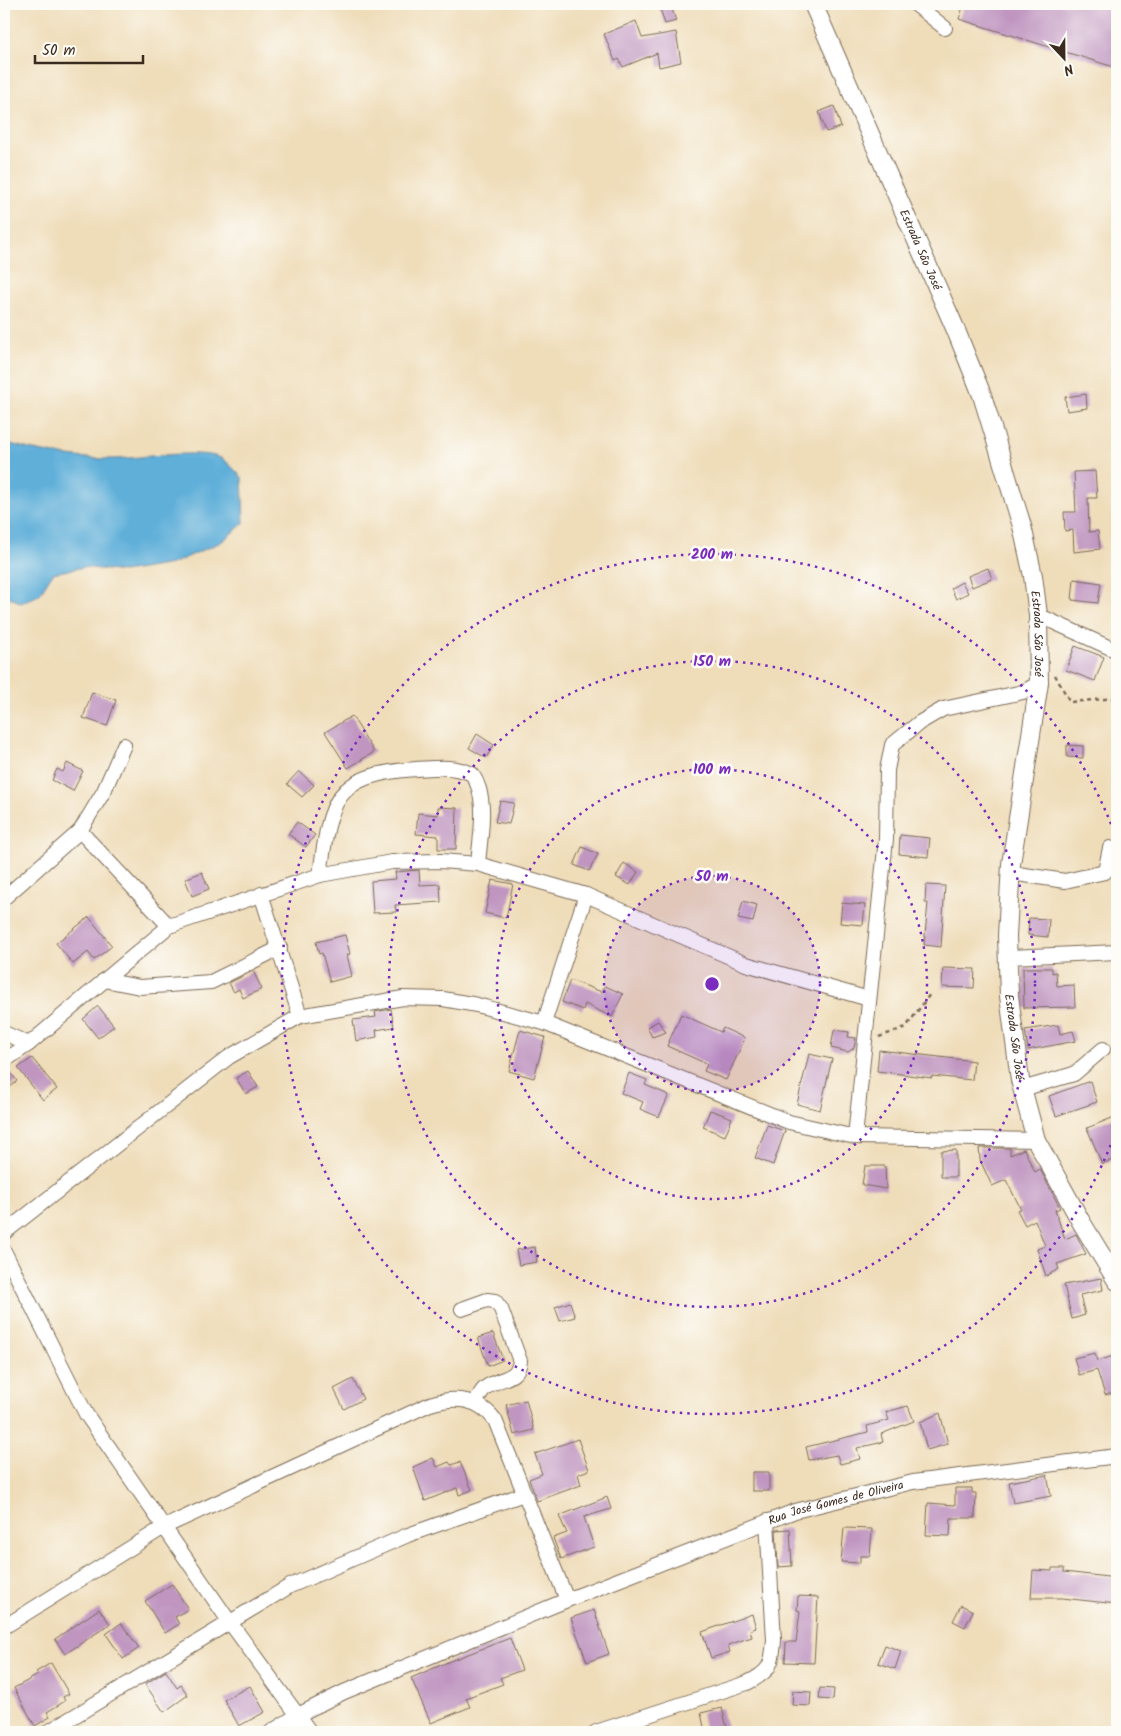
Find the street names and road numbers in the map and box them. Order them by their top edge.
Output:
street label: Estrada São José [894,206,947,294]
street label: Estrada São José [1025,589,1048,678]
street label: Estrada São José [999,993,1029,1082]
street label: Rua José Gomes de Oliveira [766,1476,906,1531]

